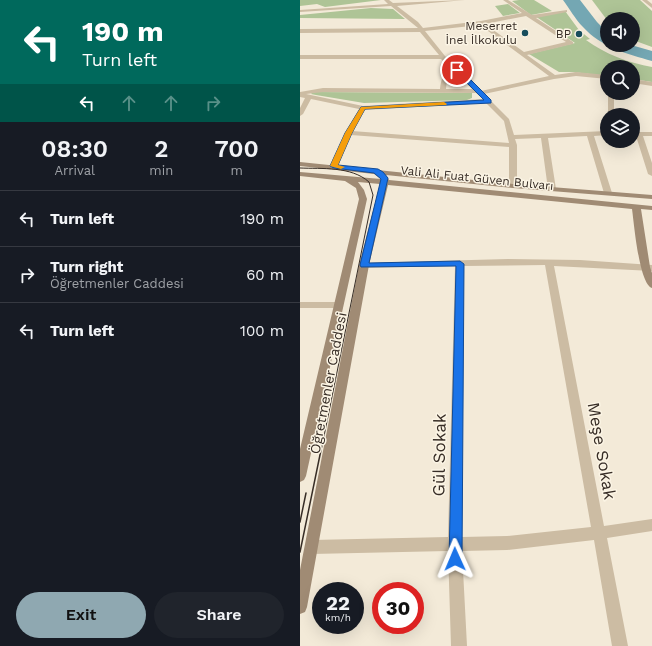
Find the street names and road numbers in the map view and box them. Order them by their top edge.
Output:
street label: Vali Ali Fuat Güven Bulvarı [400,163,554,193]
street label: Öğretmenler Caddesi [306,311,350,455]
street label: Meşe Sokak [584,401,620,502]
street label: Gül Sokak [428,413,450,497]

